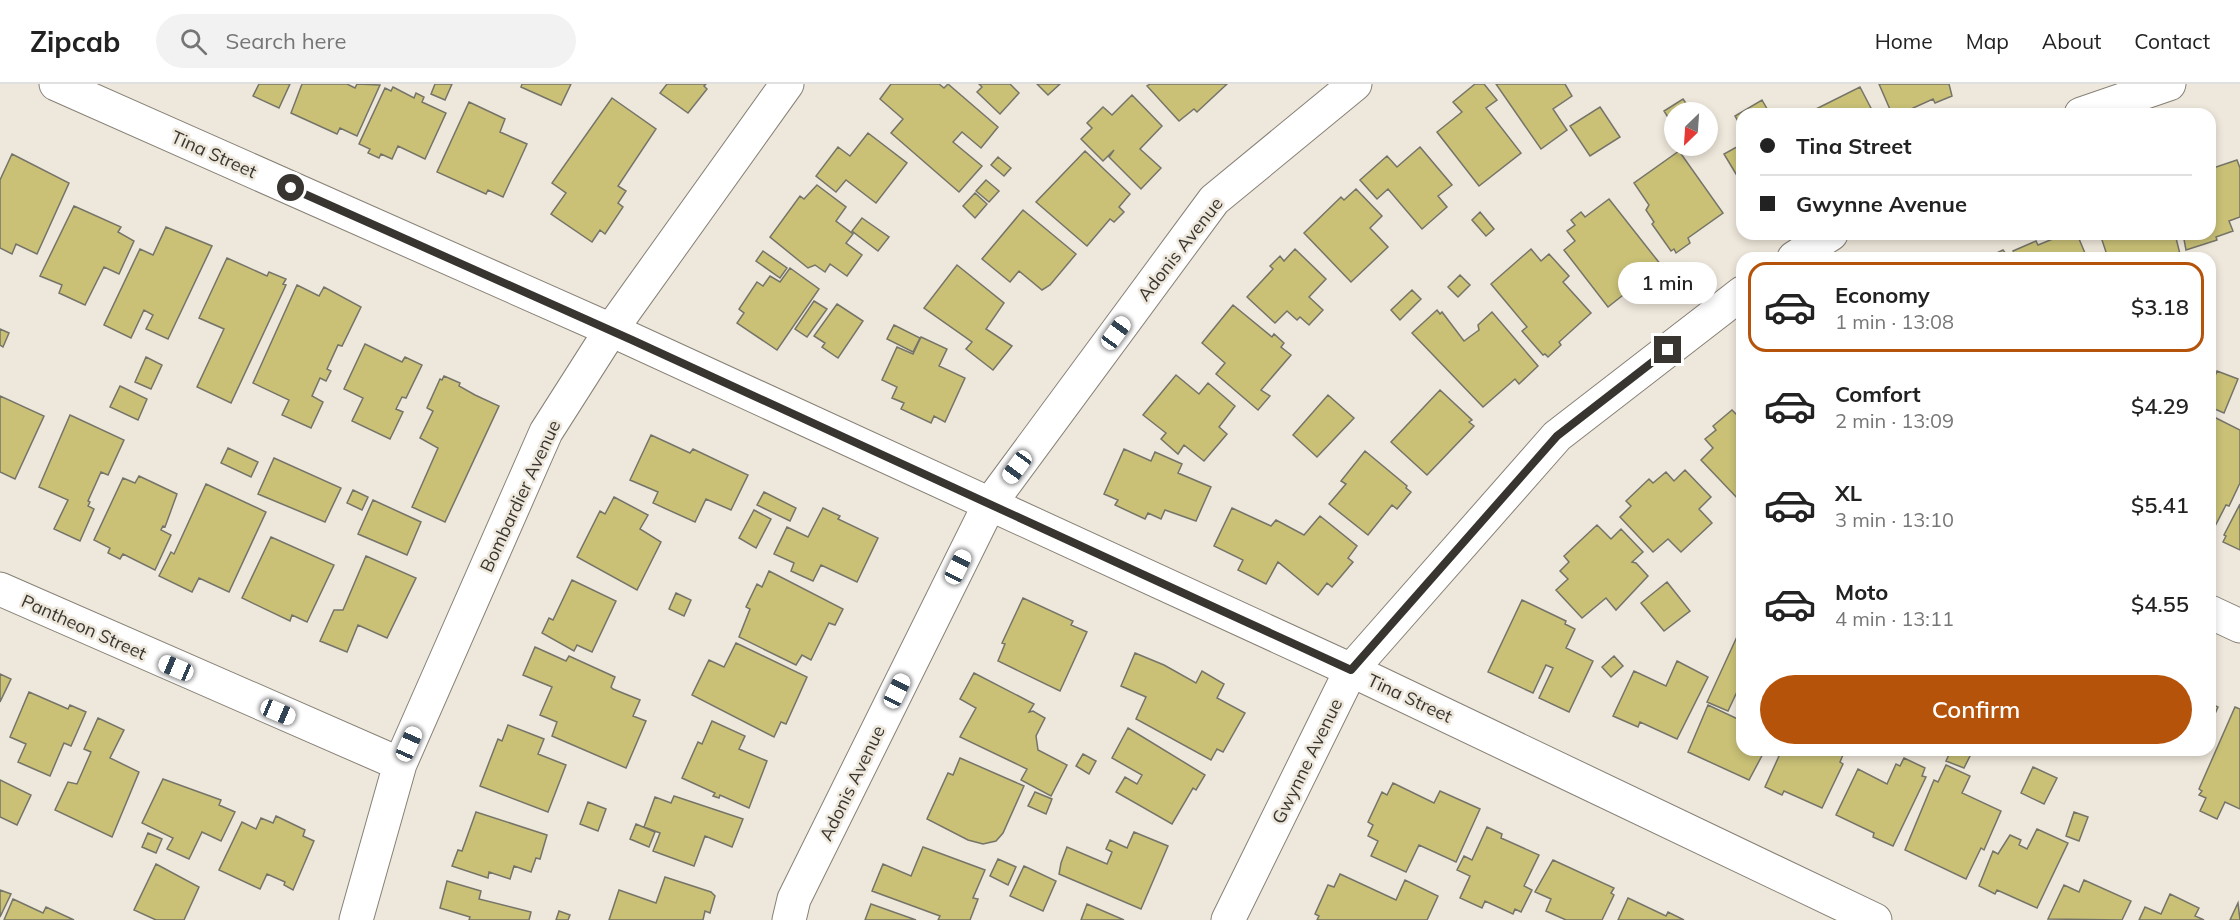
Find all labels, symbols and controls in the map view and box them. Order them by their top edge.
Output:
search box [156,14,576,68]
text: Zipcab [30,24,120,59]
icon: search [177,25,210,58]
text: Search here [225,27,346,55]
text: Home [1875,28,1933,54]
text: Map [1966,28,2009,54]
text: About [2042,28,2101,54]
text: Contact [2134,28,2210,54]
north arrow [1664,102,1718,156]
map controls [1664,102,1718,156]
street label: Tina Street [168,125,260,183]
text: Tina Street [1796,132,1912,160]
route start [277,174,304,201]
text: Gwynne Avenue [1796,190,1967,218]
street label: Adonis Avenue [1132,193,1228,305]
callout: 1 min [1618,263,1718,305]
text: 1 min [1642,270,1693,295]
icon: car [1763,280,1817,334]
text: Economy [1835,281,1930,309]
text: $3.18 [2131,293,2189,321]
text: 1 min · 13:08 [1835,309,1954,334]
car [1098,313,1134,353]
route end [1654,336,1681,363]
icon: car [1763,379,1817,433]
text: Comfort [1835,380,1921,408]
text: $4.29 [2131,392,2189,420]
text: 2 min · 13:09 [1835,408,1954,433]
street label: Bombardier Avenue [475,416,565,576]
car [999,447,1035,487]
icon: car [1763,478,1817,532]
text: XL [1835,479,1862,507]
text: $5.41 [2131,491,2189,519]
text: 3 min · 13:10 [1835,507,1954,532]
car [942,547,974,587]
icon: car [1763,577,1817,631]
text: Moto [1835,578,1888,606]
street label: Pantheon Street [18,589,150,665]
text: $4.55 [2131,590,2189,618]
text: 4 min · 13:11 [1835,606,1954,631]
car [156,653,196,683]
street label: Tina Street [1364,668,1456,728]
car [881,671,913,711]
button: Confirm [1760,675,2192,744]
street label: Gwynne Avenue [1267,694,1347,828]
car [258,697,298,727]
street label: Adonis Avenue [814,722,890,844]
car [393,724,425,764]

